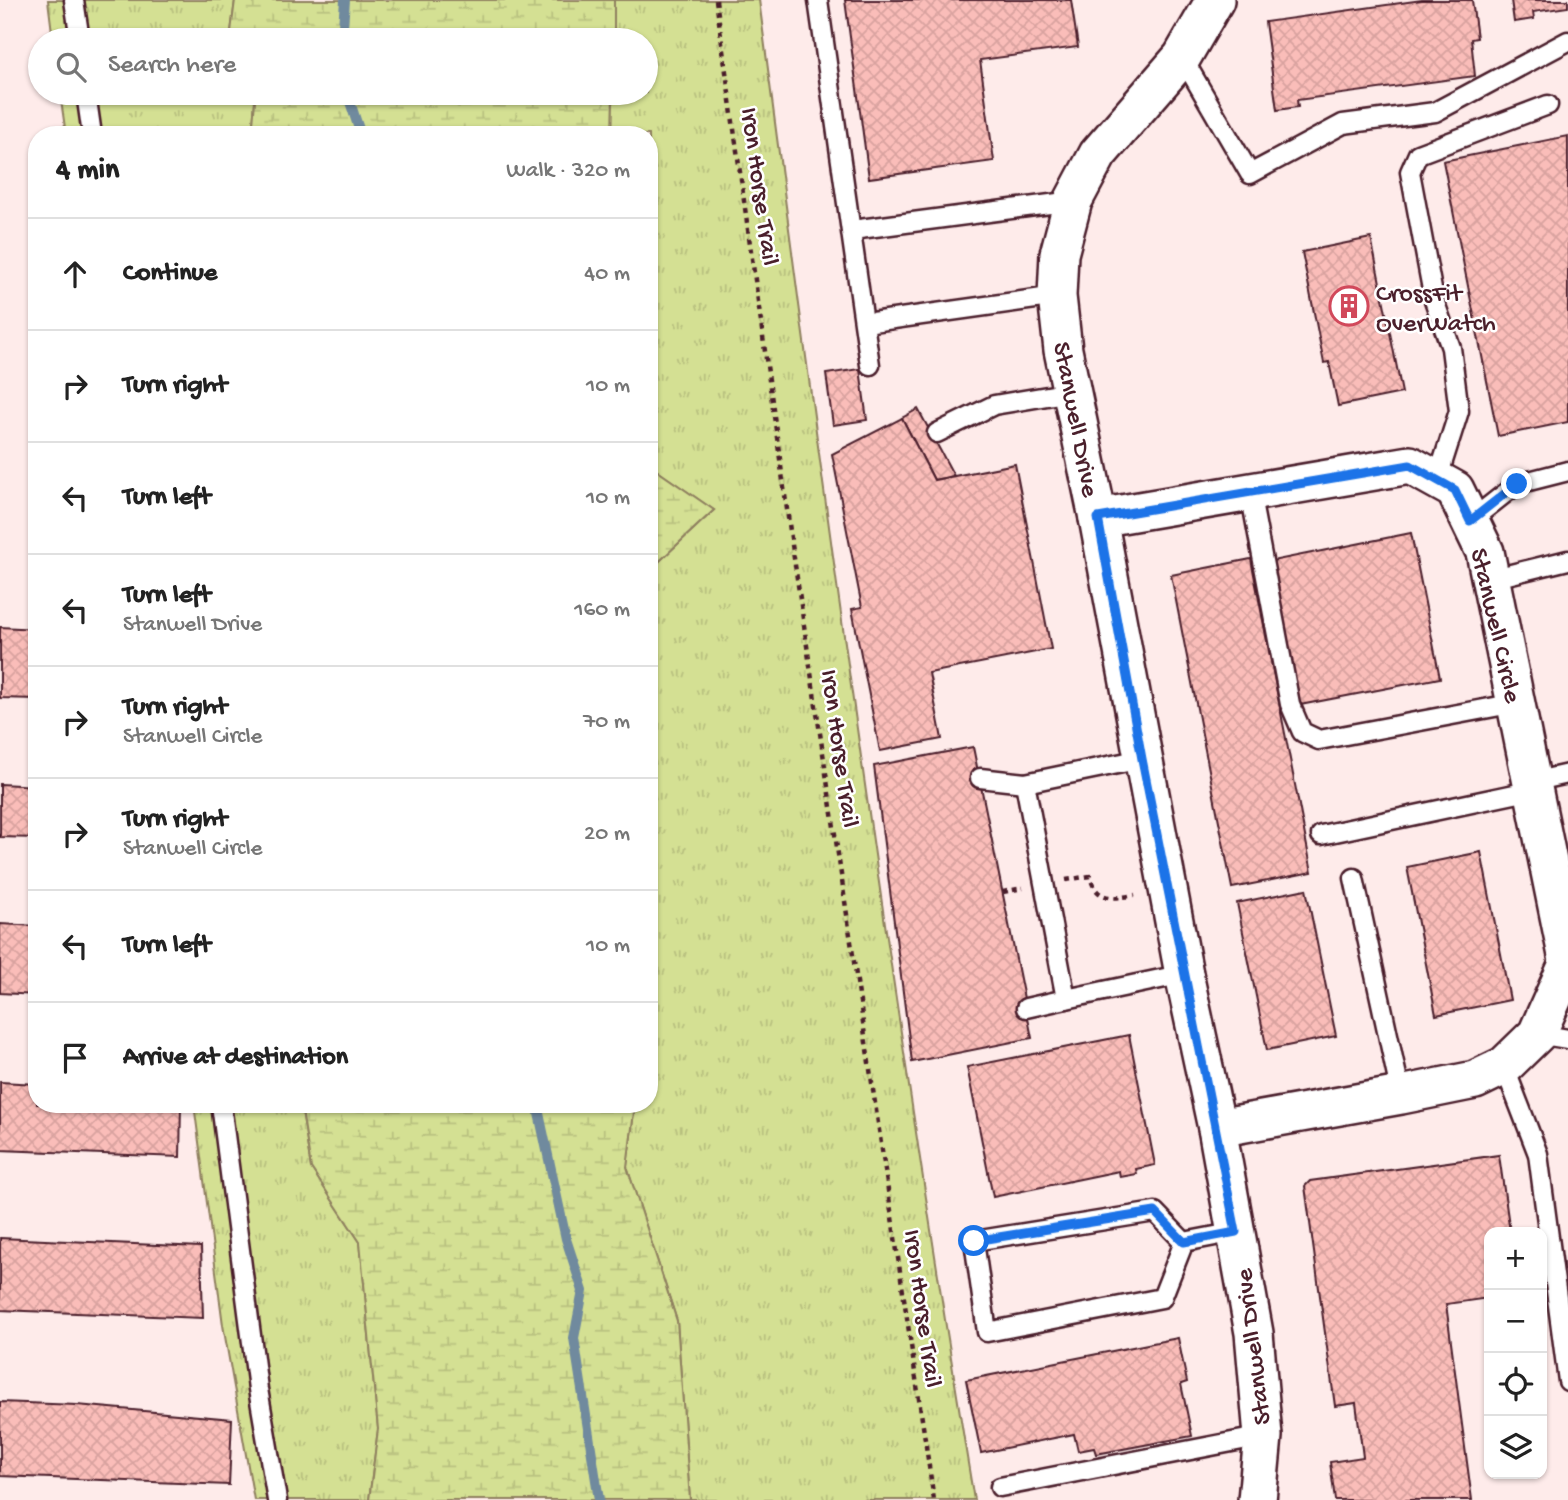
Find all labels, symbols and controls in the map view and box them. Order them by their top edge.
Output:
search box [28,28,658,105]
icon: search [52,48,90,86]
text: Search here [108,51,236,82]
street label: Iron Horse Trail [731,106,784,268]
text: 4 min [56,154,119,189]
text: Walk · 320 m [506,158,630,185]
icon: ahead [56,255,94,293]
text: Continue [123,259,217,290]
text: 40 m [584,261,630,288]
place label: CrossFit OverWatch [1376,280,1496,341]
building icon: CrossFit OverWatch [1328,285,1370,327]
street label: Stanwell Drive [1043,340,1104,501]
icon: right [56,367,94,405]
text: Turn right [123,371,227,402]
text: 10 m [586,373,630,400]
route end [1501,468,1532,499]
icon: left [56,479,94,517]
text: Turn left [123,483,211,514]
text: 10 m [586,485,630,512]
street label: Stanwell Circle [1461,546,1527,707]
text: Turn left [123,581,211,612]
icon: left [56,591,94,629]
text: 160 m [574,597,630,624]
text: Stanwell Drive [123,612,262,639]
street label: Iron Horse Trail [811,668,864,830]
text: Turn right [123,693,227,724]
icon: right [56,703,94,741]
text: 70 m [583,709,630,736]
text: Stanwell Circle [123,724,262,751]
text: Turn right [123,805,227,836]
icon: right [56,815,94,853]
text: 20 m [584,821,630,848]
text: Stanwell Circle [123,836,262,863]
icon: left [56,927,94,965]
text: Turn left [123,931,211,962]
text: 10 m [586,933,630,960]
icon: arrive [56,1039,94,1077]
text: Arrive at destination [123,1043,348,1074]
route start [958,1225,989,1256]
map controls [1484,1227,1547,1479]
button: + [1484,1227,1547,1290]
street label: Iron Horse Trail [894,1228,947,1390]
street label: Stanwell Drive [1230,1266,1280,1426]
button: − [1484,1290,1547,1353]
button: locate [1484,1353,1547,1416]
button: layers [1484,1416,1547,1479]

